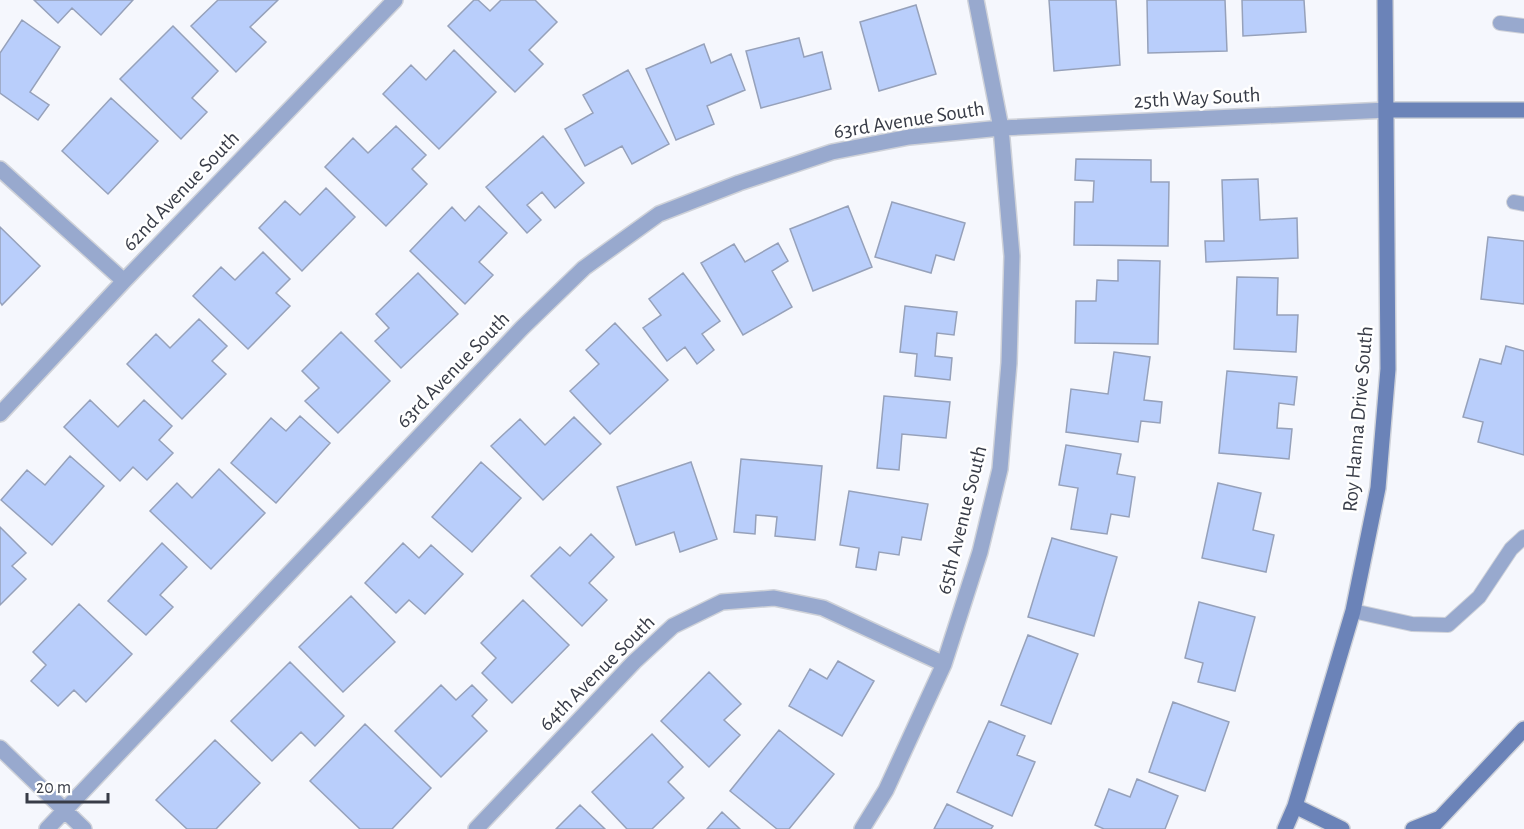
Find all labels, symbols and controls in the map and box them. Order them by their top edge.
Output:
street label: 25th Way South [1133,84,1261,112]
street label: 63rd Avenue South [832,98,986,142]
street label: 62nd Avenue South [119,127,243,255]
street label: 63rd Avenue South [392,308,514,432]
street label: Roy Hanna Drive South [1339,325,1377,513]
street label: 65th Avenue South [933,443,991,597]
street label: 64th Avenue South [535,611,659,735]
scale bar [27,766,108,804]
text: 20 m [36,779,71,797]

